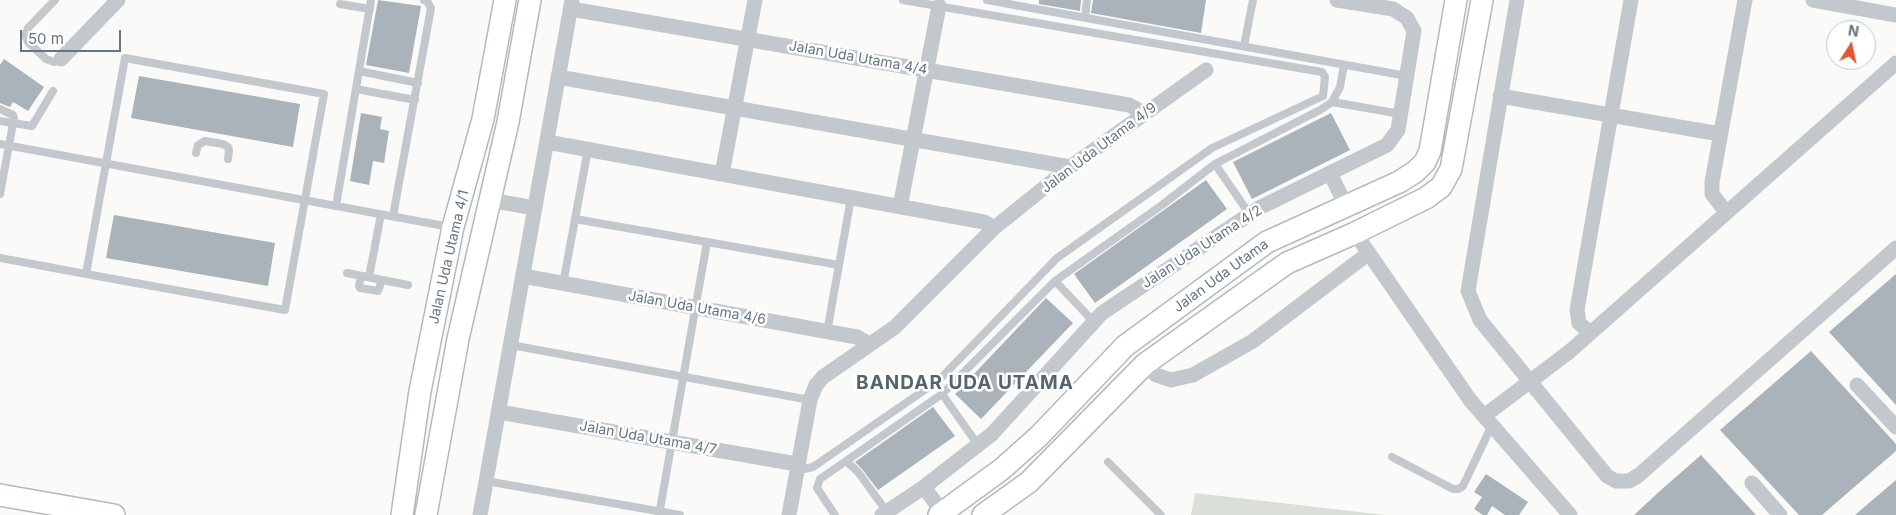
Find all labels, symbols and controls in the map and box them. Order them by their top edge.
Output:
scale bar [22,20,124,52]
north arrow [1826,20,1876,70]
text: N [1847,21,1860,40]
text: 50 m [28,29,64,48]
street label: Jalan Uda Utama 4/4 [787,38,929,78]
street label: Jalan Uda Utama 4/9 [1038,99,1160,197]
street label: Jalan Uda Utama 4/1 [425,188,473,326]
street label: Jalan Uda Utama 4/2 [1139,202,1265,292]
street label: Jalan Uda Utama [1170,236,1272,316]
street label: Jalan Uda Utama 4/6 [627,288,767,328]
district label: BANDAR UDA UTAMA [854,372,1076,394]
street label: Jalan Uda Utama 4/7 [578,418,718,458]

